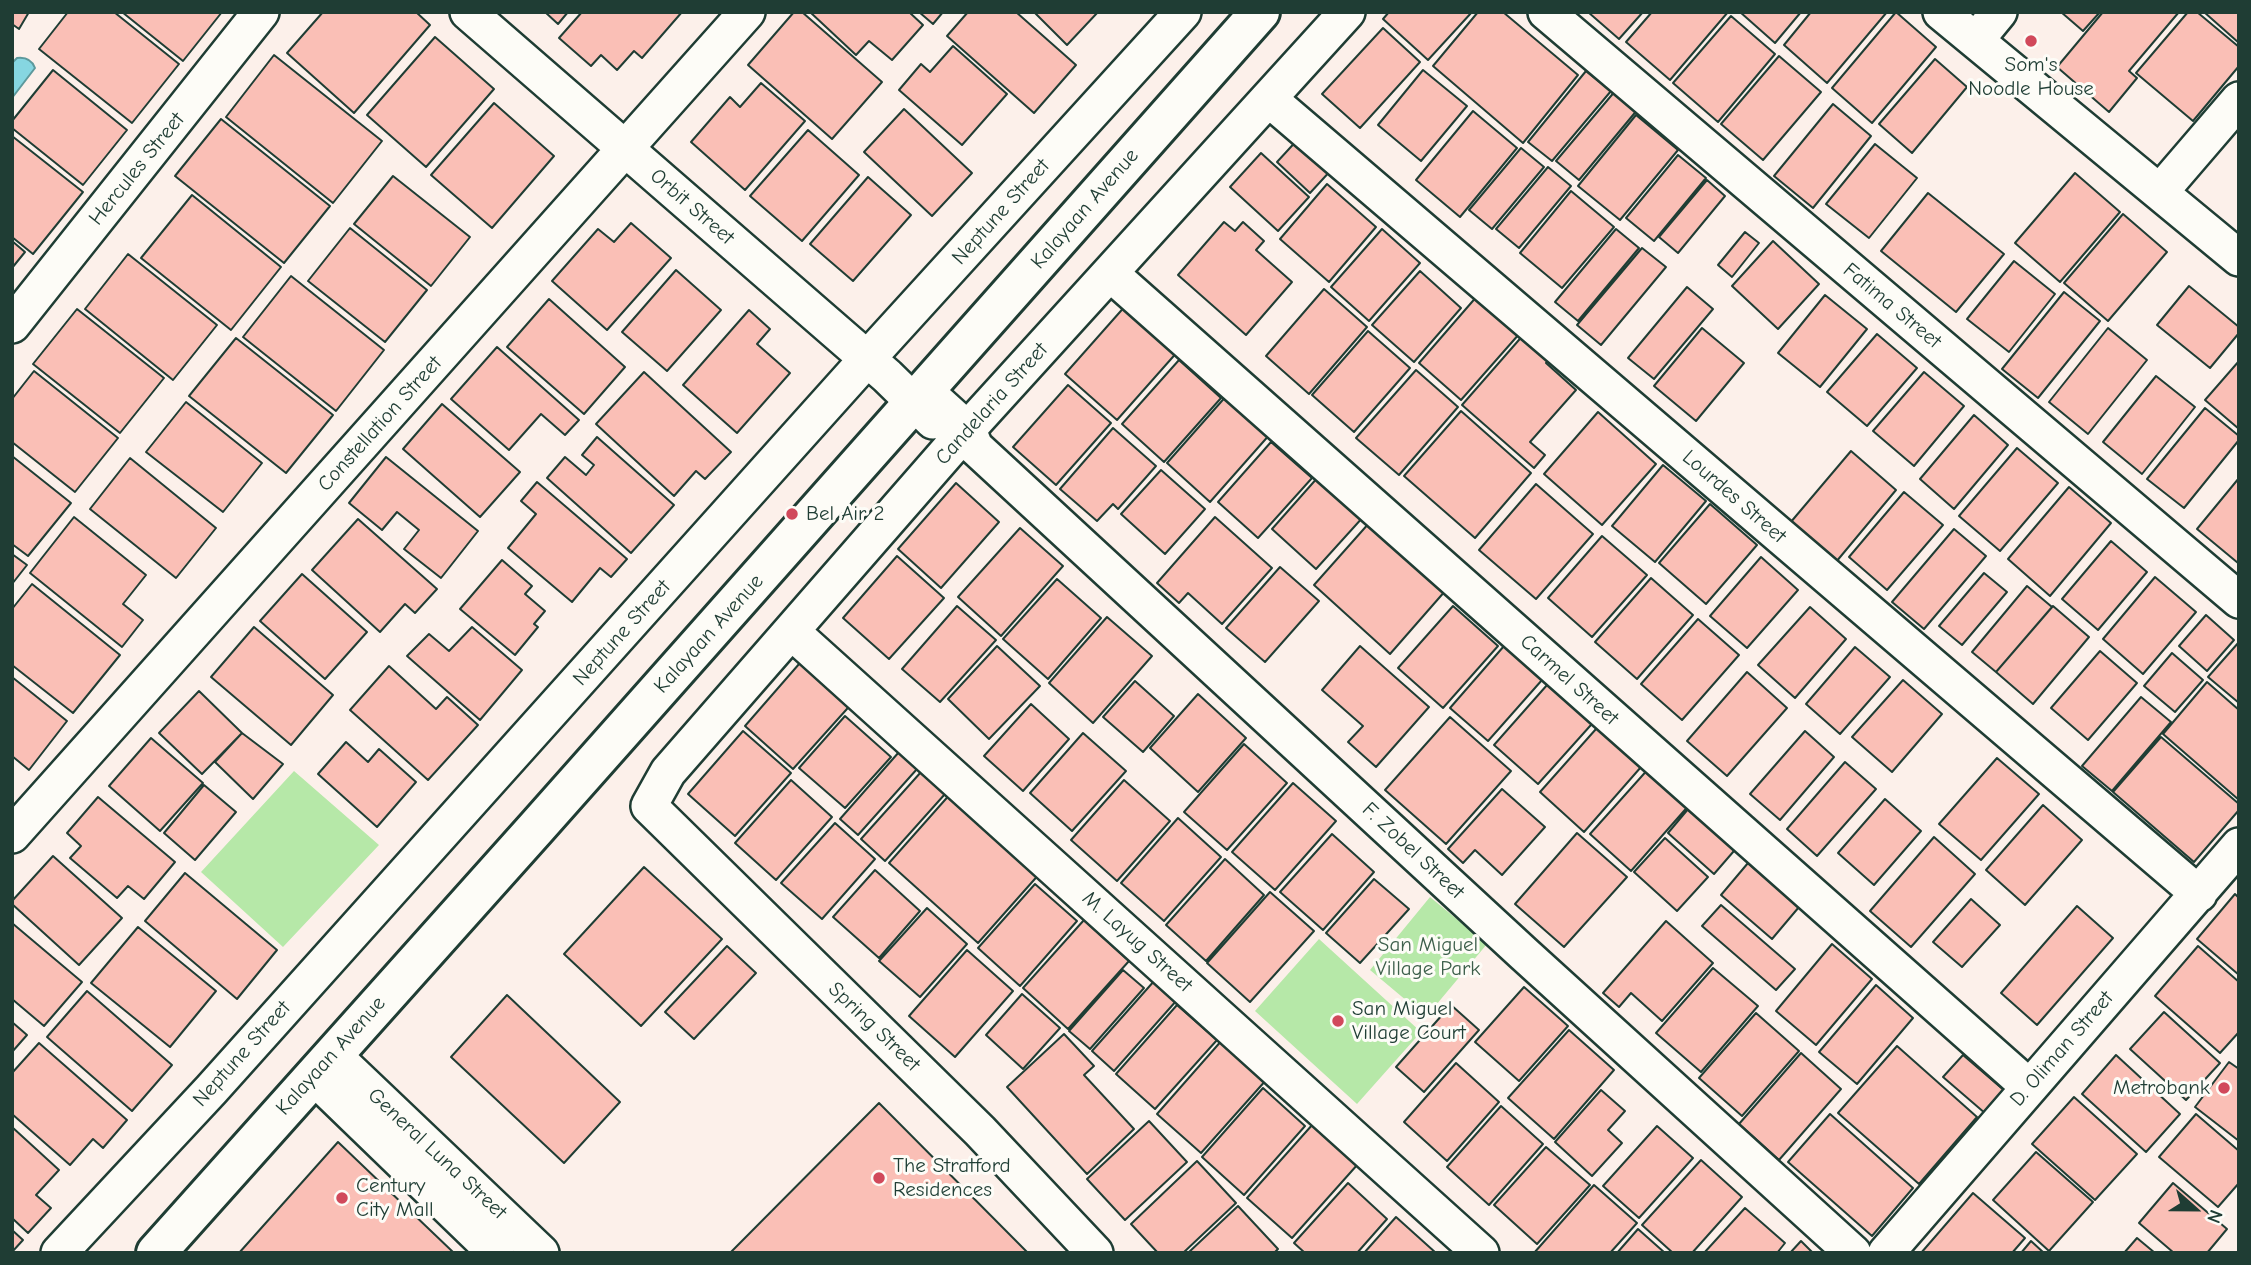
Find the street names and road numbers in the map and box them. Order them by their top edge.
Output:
street label: Hercules Street [84,108,190,230]
street label: Kalayaan Avenue [1026,144,1144,274]
street label: Neptune Street [947,154,1055,270]
street label: Orbit Street [645,164,739,250]
street label: Fatima Street [1838,258,1946,354]
street label: Candelaria Street [930,338,1054,470]
street label: Constellation Street [313,351,447,497]
street label: Lourdes Street [1677,445,1791,549]
street label: Kalayaan Avenue [649,569,769,699]
street label: Neptune Street [568,575,676,691]
street label: Carmel Street [1514,629,1624,731]
street label: F. Zobel Street [1357,797,1469,905]
street label: M. Layug Street [1077,886,1197,998]
street label: Spring Street [823,977,925,1077]
street label: D. Oliman Street [2005,986,2119,1112]
street label: Kalayaan Avenue [271,991,391,1121]
street label: Neptune Street [188,996,296,1112]
street label: General Luna Street [362,1083,512,1225]

